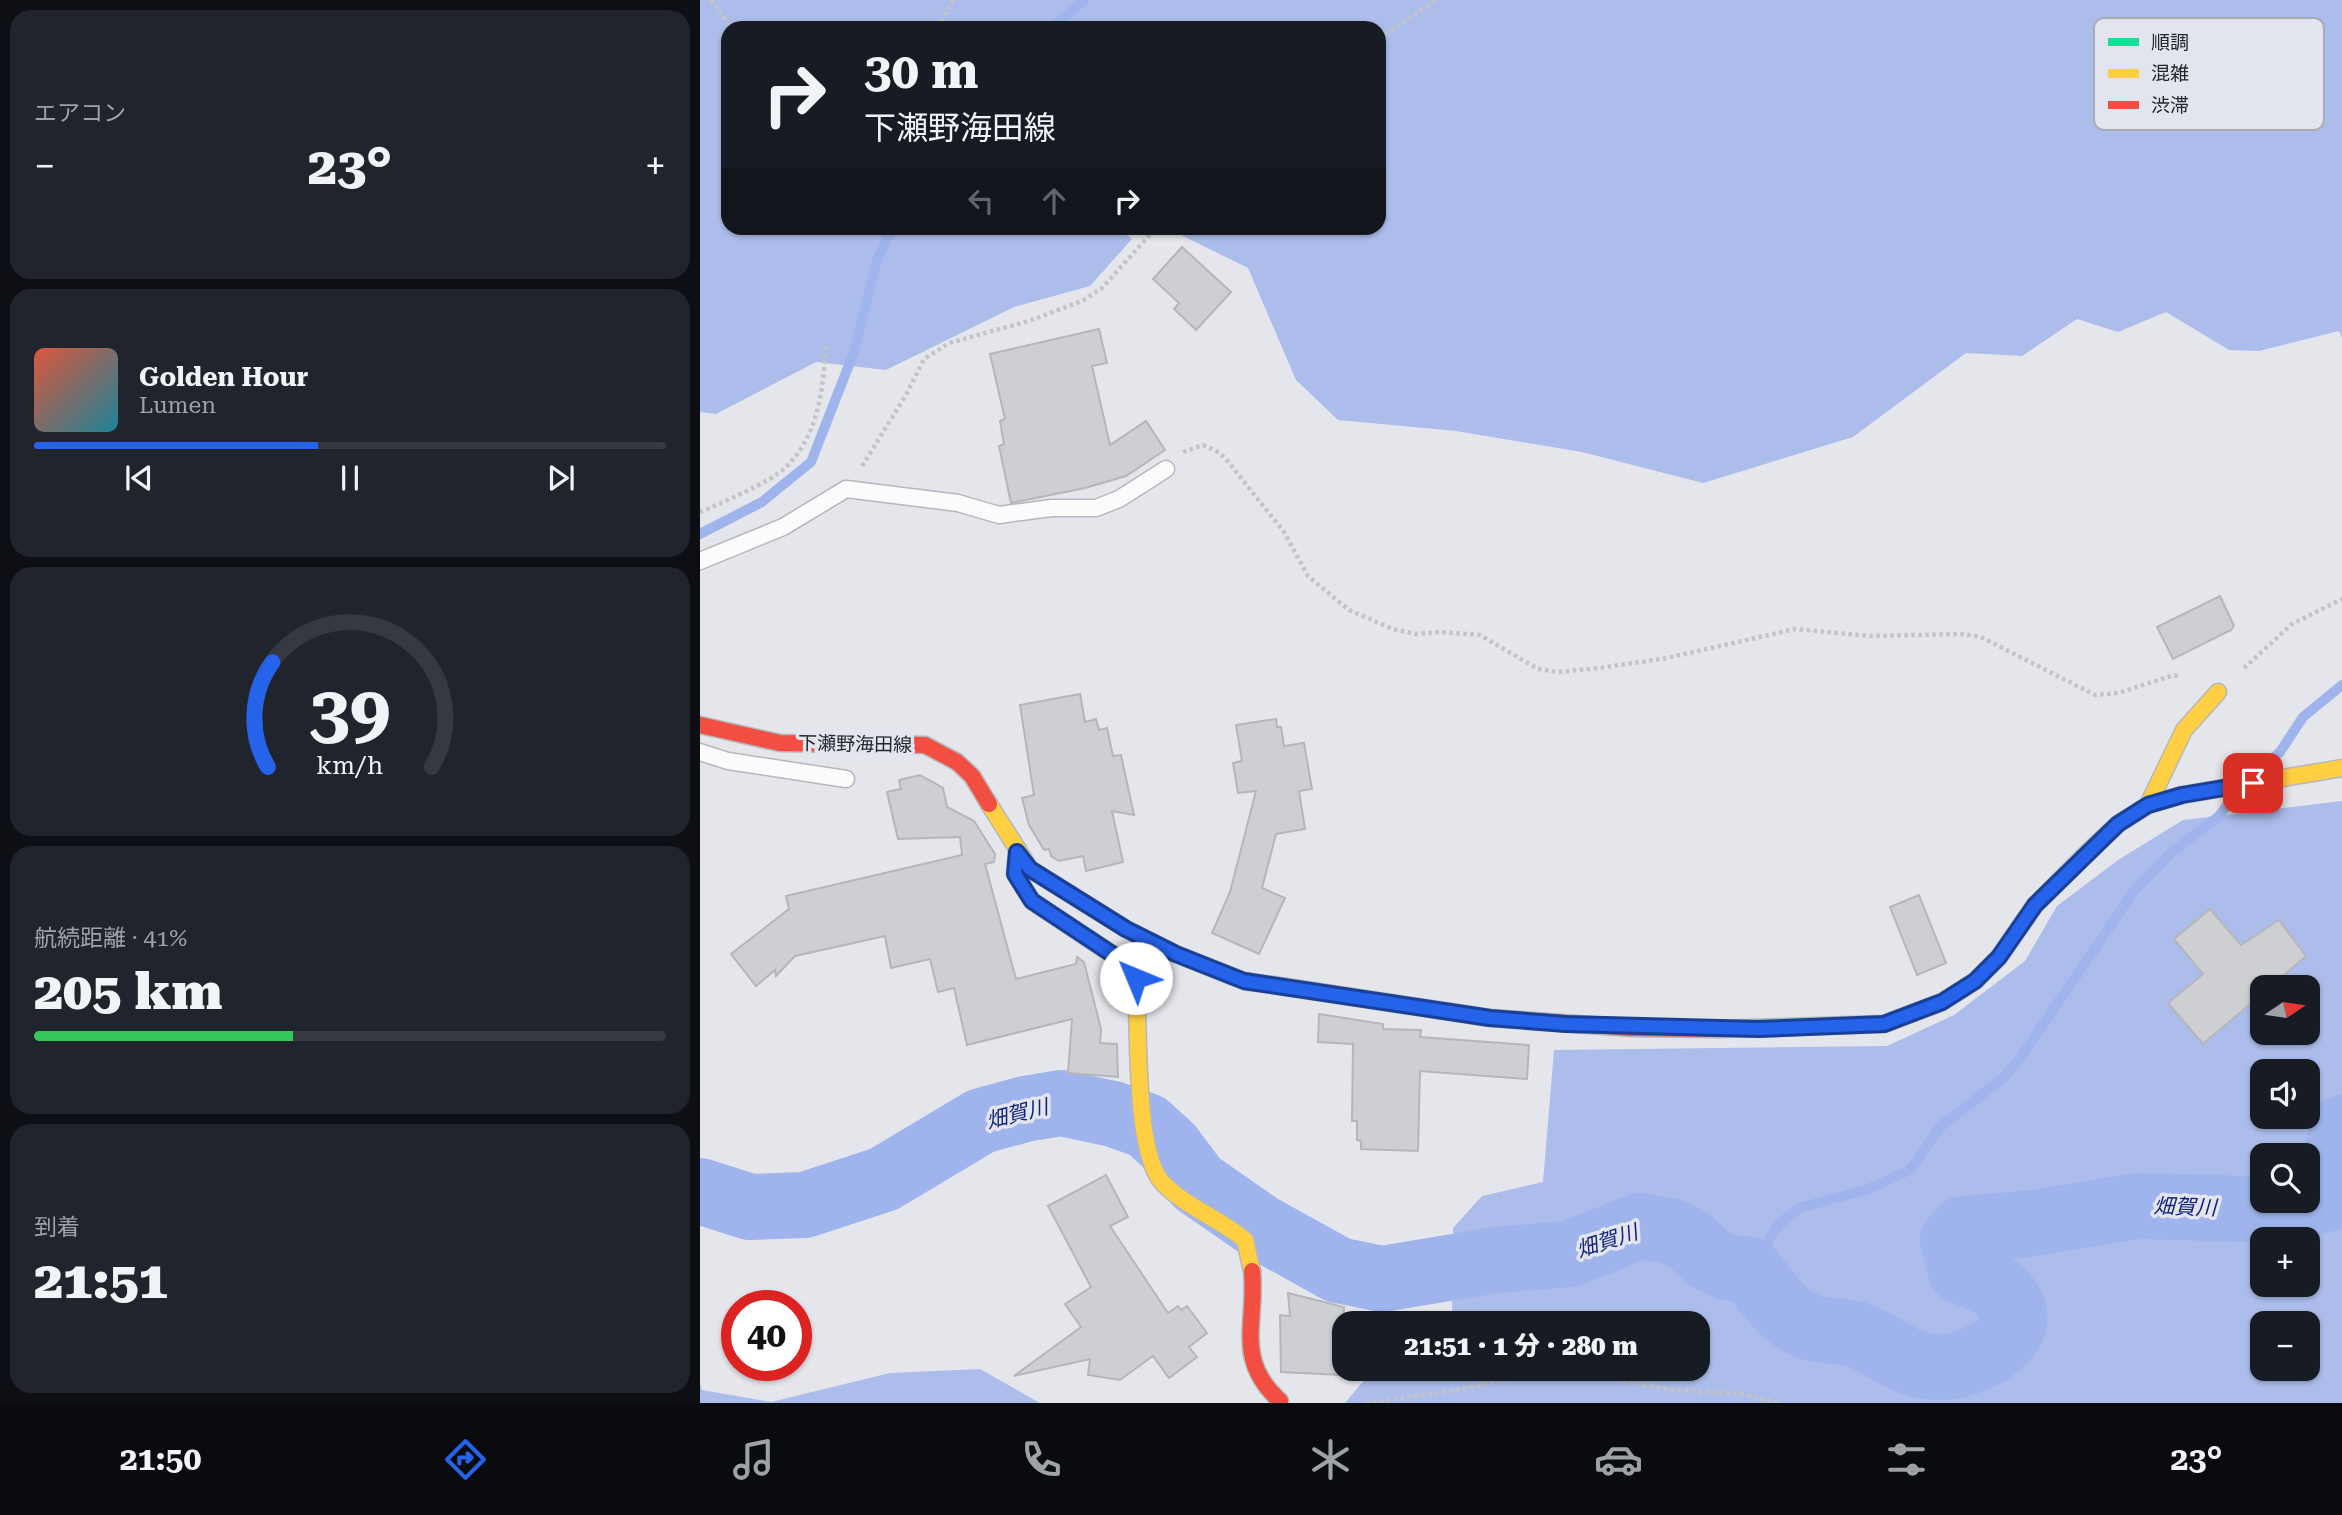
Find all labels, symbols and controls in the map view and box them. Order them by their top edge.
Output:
legend [2094,18,2324,130]
text: 順調 [2151,31,2189,54]
text: 30 m [864,43,979,100]
icon: right [749,49,840,140]
text: 混雑 [2151,62,2189,85]
text: 渋滞 [2151,94,2189,117]
text: エアコン [34,100,126,127]
text: 下瀬野海田線 [864,109,1056,147]
text: 23° [308,136,392,197]
text: − [34,144,55,188]
text: + [645,144,666,188]
icon: left [962,182,1000,220]
icon: ahead [1035,182,1073,220]
icon: right [1108,182,1146,220]
text: Golden Hour [139,362,308,392]
text: Lumen [139,392,216,419]
icon: previous [120,459,158,497]
icon: pause [331,459,369,497]
icon: next [542,459,580,497]
text: 39 [309,671,391,756]
street label: 下瀬野海田線 [798,732,912,756]
text: km/h [317,751,383,780]
pin [2223,753,2283,813]
icon: arrive [2234,764,2272,802]
text: 航続距離 · 41% [34,925,187,952]
position arrow [1099,941,1173,1015]
text: 205 km [34,961,222,1022]
north arrow [2250,975,2320,1045]
map controls [2250,975,2320,1381]
button: sound [2250,1059,2320,1129]
water label: 畑賀川 [984,1094,1052,1133]
button: search [2250,1143,2320,1213]
water label: 畑賀川 [2153,1194,2219,1220]
text: 到着 [34,1214,80,1241]
water label: 畑賀川 [1573,1219,1643,1262]
button: + [2250,1227,2320,1297]
text: 21:51 [34,1250,168,1311]
speed limit sign: 40 [721,1290,812,1381]
button: − [2250,1311,2320,1381]
text: 21:51 · 1 分 · 280 m [1404,1331,1638,1361]
icon: directions [441,1435,490,1484]
icon: music [729,1435,778,1484]
icon: phone [1017,1435,1066,1484]
icon: climate [1306,1435,1355,1484]
icon: car [1594,1435,1643,1484]
icon: filters [1882,1435,1931,1484]
text: 21:50 [120,1440,201,1478]
text: 23° [2171,1440,2222,1478]

